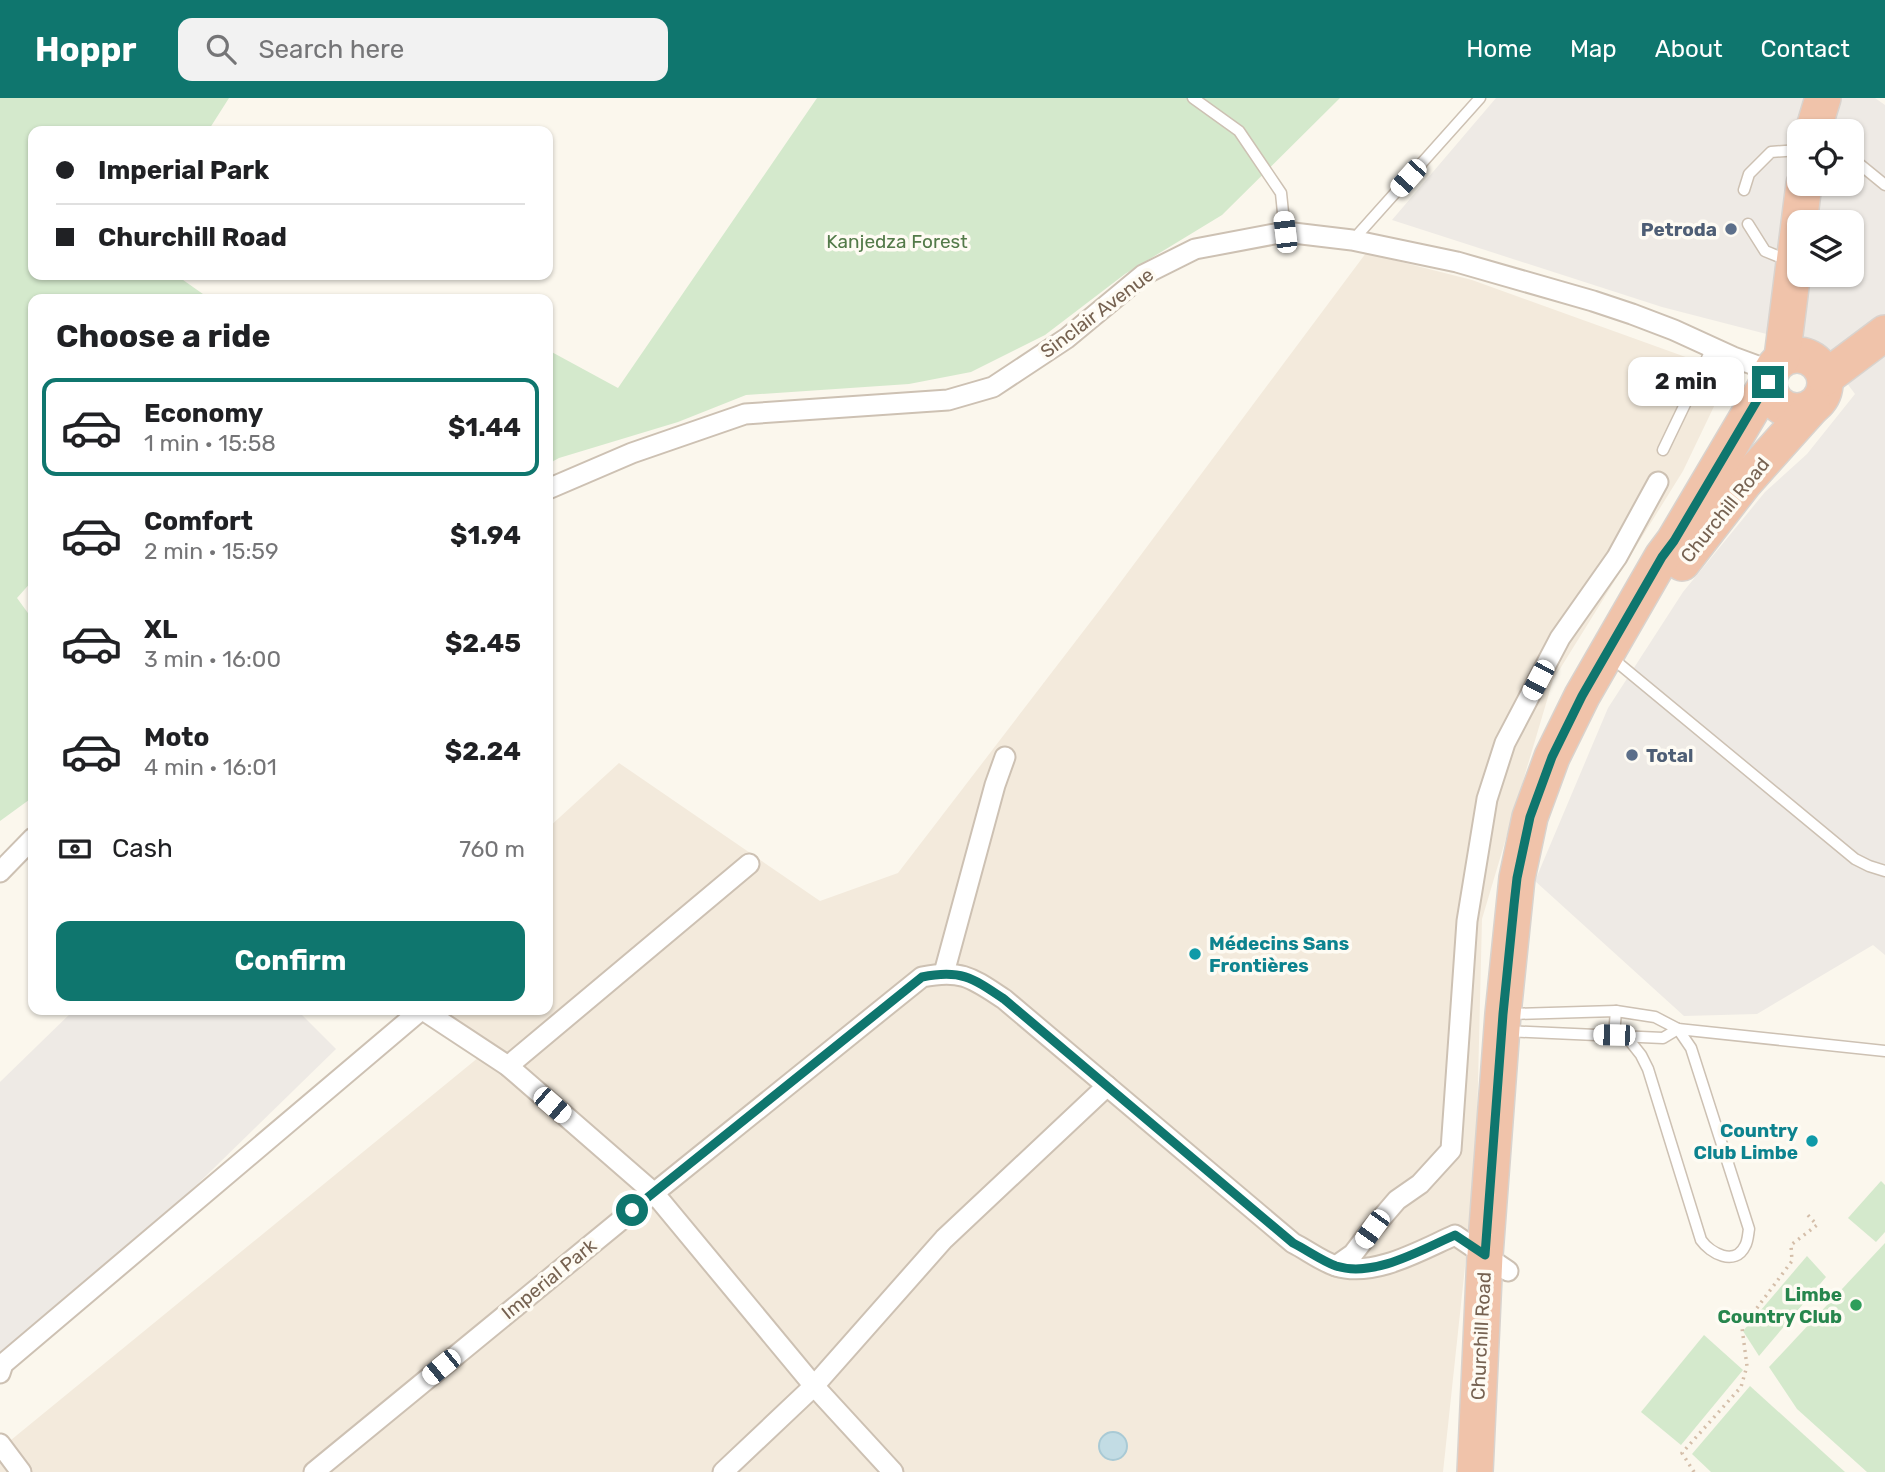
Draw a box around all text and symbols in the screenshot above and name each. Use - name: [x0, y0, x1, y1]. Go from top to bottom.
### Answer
- search box: [178, 18, 668, 81]
- text: Hoppr: [35, 30, 136, 69]
- icon: search: [202, 30, 240, 68]
- text: Search here: [258, 34, 404, 65]
- text: Home: [1466, 35, 1532, 63]
- text: Map: [1570, 35, 1617, 63]
- text: About: [1655, 35, 1723, 63]
- text: Contact: [1761, 35, 1850, 63]
- map controls: [1787, 119, 1864, 287]
- button: locate: [1787, 119, 1864, 196]
- text: Imperial Park: [98, 155, 269, 186]
- car: [1387, 155, 1430, 201]
- car: [1273, 210, 1298, 254]
- button: layers: [1787, 210, 1864, 287]
- place label: Petroda: [1641, 218, 1717, 241]
- marker: Petroda: [1723, 221, 1739, 237]
- text: Churchill Road: [98, 222, 287, 253]
- park label: Kanjedza Forest: [826, 230, 968, 253]
- street label: Sinclair Avenue: [1036, 263, 1158, 363]
- text: Choose a ride: [56, 317, 270, 355]
- callout: 2 min: [1628, 358, 1744, 406]
- route end: [1752, 366, 1784, 398]
- text: 2 min: [1655, 367, 1717, 395]
- icon: car: [60, 396, 123, 459]
- text: Economy: [144, 398, 263, 429]
- text: $1.44: [448, 412, 521, 443]
- text: 1 min · 15:58: [144, 429, 276, 457]
- street label: Churchill Road: [1676, 453, 1774, 567]
- icon: car: [60, 504, 123, 567]
- text: Comfort: [144, 506, 253, 537]
- text: $1.94: [450, 520, 521, 551]
- text: 2 min · 15:59: [144, 537, 279, 565]
- icon: car: [60, 612, 123, 675]
- text: XL: [144, 614, 177, 645]
- text: $2.45: [445, 628, 521, 659]
- text: 3 min · 16:00: [144, 645, 281, 673]
- car: [1519, 657, 1558, 703]
- icon: car: [60, 720, 123, 783]
- text: Moto: [144, 722, 209, 753]
- text: $2.24: [445, 736, 521, 767]
- place label: Total: [1646, 744, 1693, 767]
- marker: Total: [1624, 747, 1640, 763]
- text: 4 min · 16:01: [144, 753, 277, 781]
- icon: cash: [56, 830, 94, 868]
- text: Cash: [112, 833, 173, 864]
- text: 760 m: [459, 835, 525, 863]
- button: Confirm: [56, 921, 525, 1001]
- place label: Médecins Sans Frontières: [1209, 932, 1349, 977]
- marker: Médecins Sans Frontières: [1187, 946, 1203, 962]
- car: [1593, 1024, 1636, 1046]
- car: [530, 1083, 575, 1127]
- place label: Country Club Limbe: [1694, 1119, 1799, 1164]
- marker: Country Club Limbe: [1804, 1133, 1820, 1149]
- route start: [616, 1194, 648, 1226]
- car: [1352, 1206, 1393, 1252]
- street label: Imperial Park: [497, 1234, 601, 1324]
- street label: Churchill Road: [1466, 1271, 1496, 1401]
- place label: Limbe Country Club: [1717, 1283, 1842, 1328]
- marker: Limbe Country Club: [1848, 1297, 1864, 1313]
- car: [419, 1346, 464, 1388]

